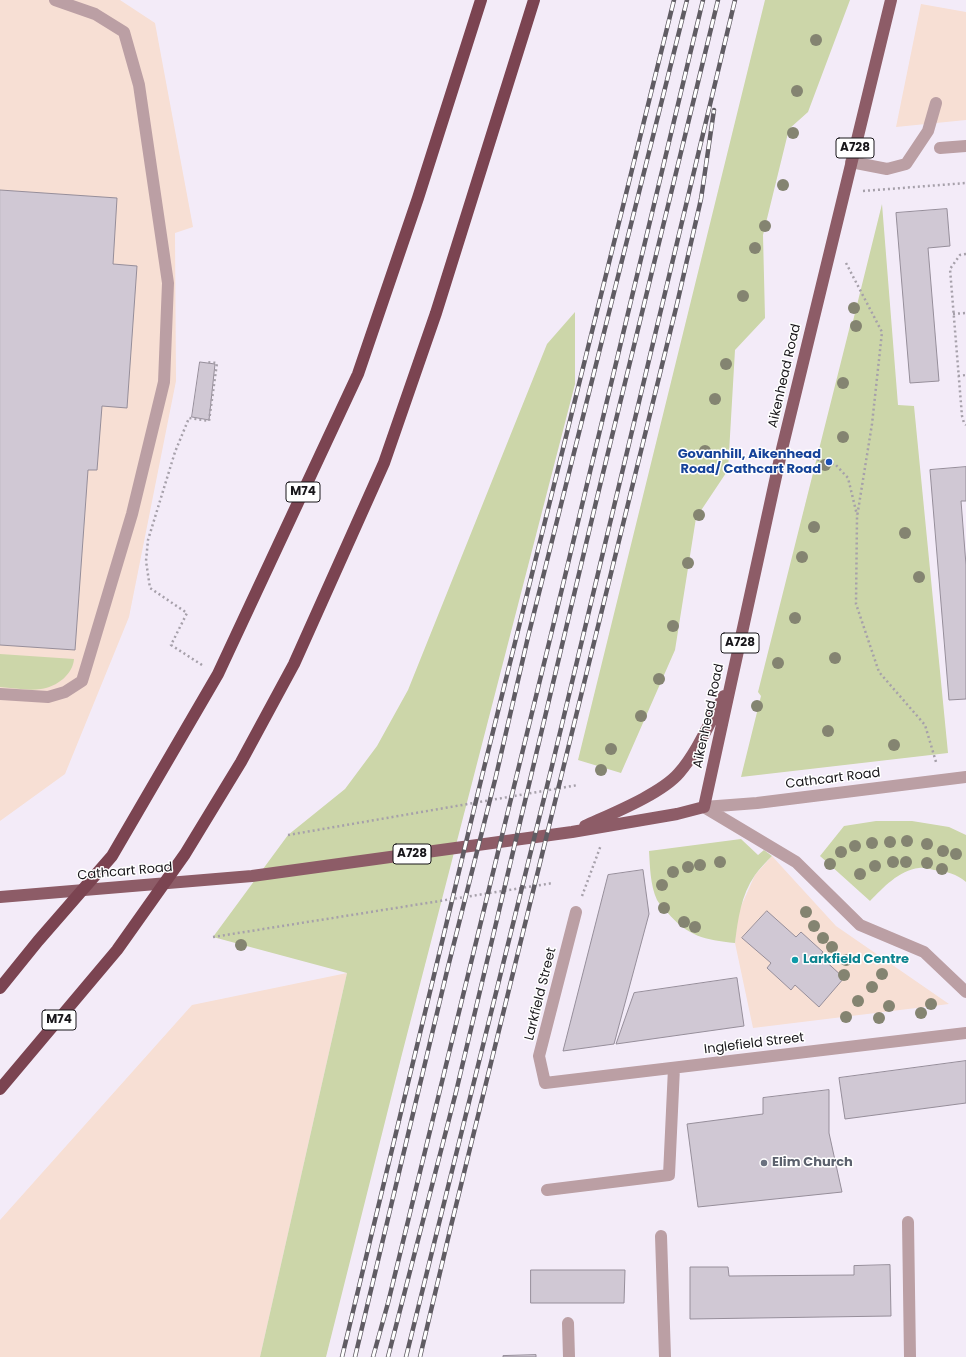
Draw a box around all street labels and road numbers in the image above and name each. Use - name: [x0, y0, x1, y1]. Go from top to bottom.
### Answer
- road number: A728: [836, 138, 874, 158]
- street label: Aikenhead Road: [765, 322, 805, 430]
- road number: M74: [286, 482, 320, 502]
- road number: A728: [721, 633, 759, 653]
- street label: Aikenhead Road: [690, 662, 728, 770]
- street label: Cathcart Road: [785, 765, 881, 793]
- road number: A728: [393, 844, 431, 864]
- street label: Cathcart Road: [77, 860, 173, 884]
- street label: Larkfield Street: [522, 946, 560, 1042]
- road number: M74: [42, 1010, 76, 1030]
- street label: Inglefield Street: [703, 1030, 805, 1058]

